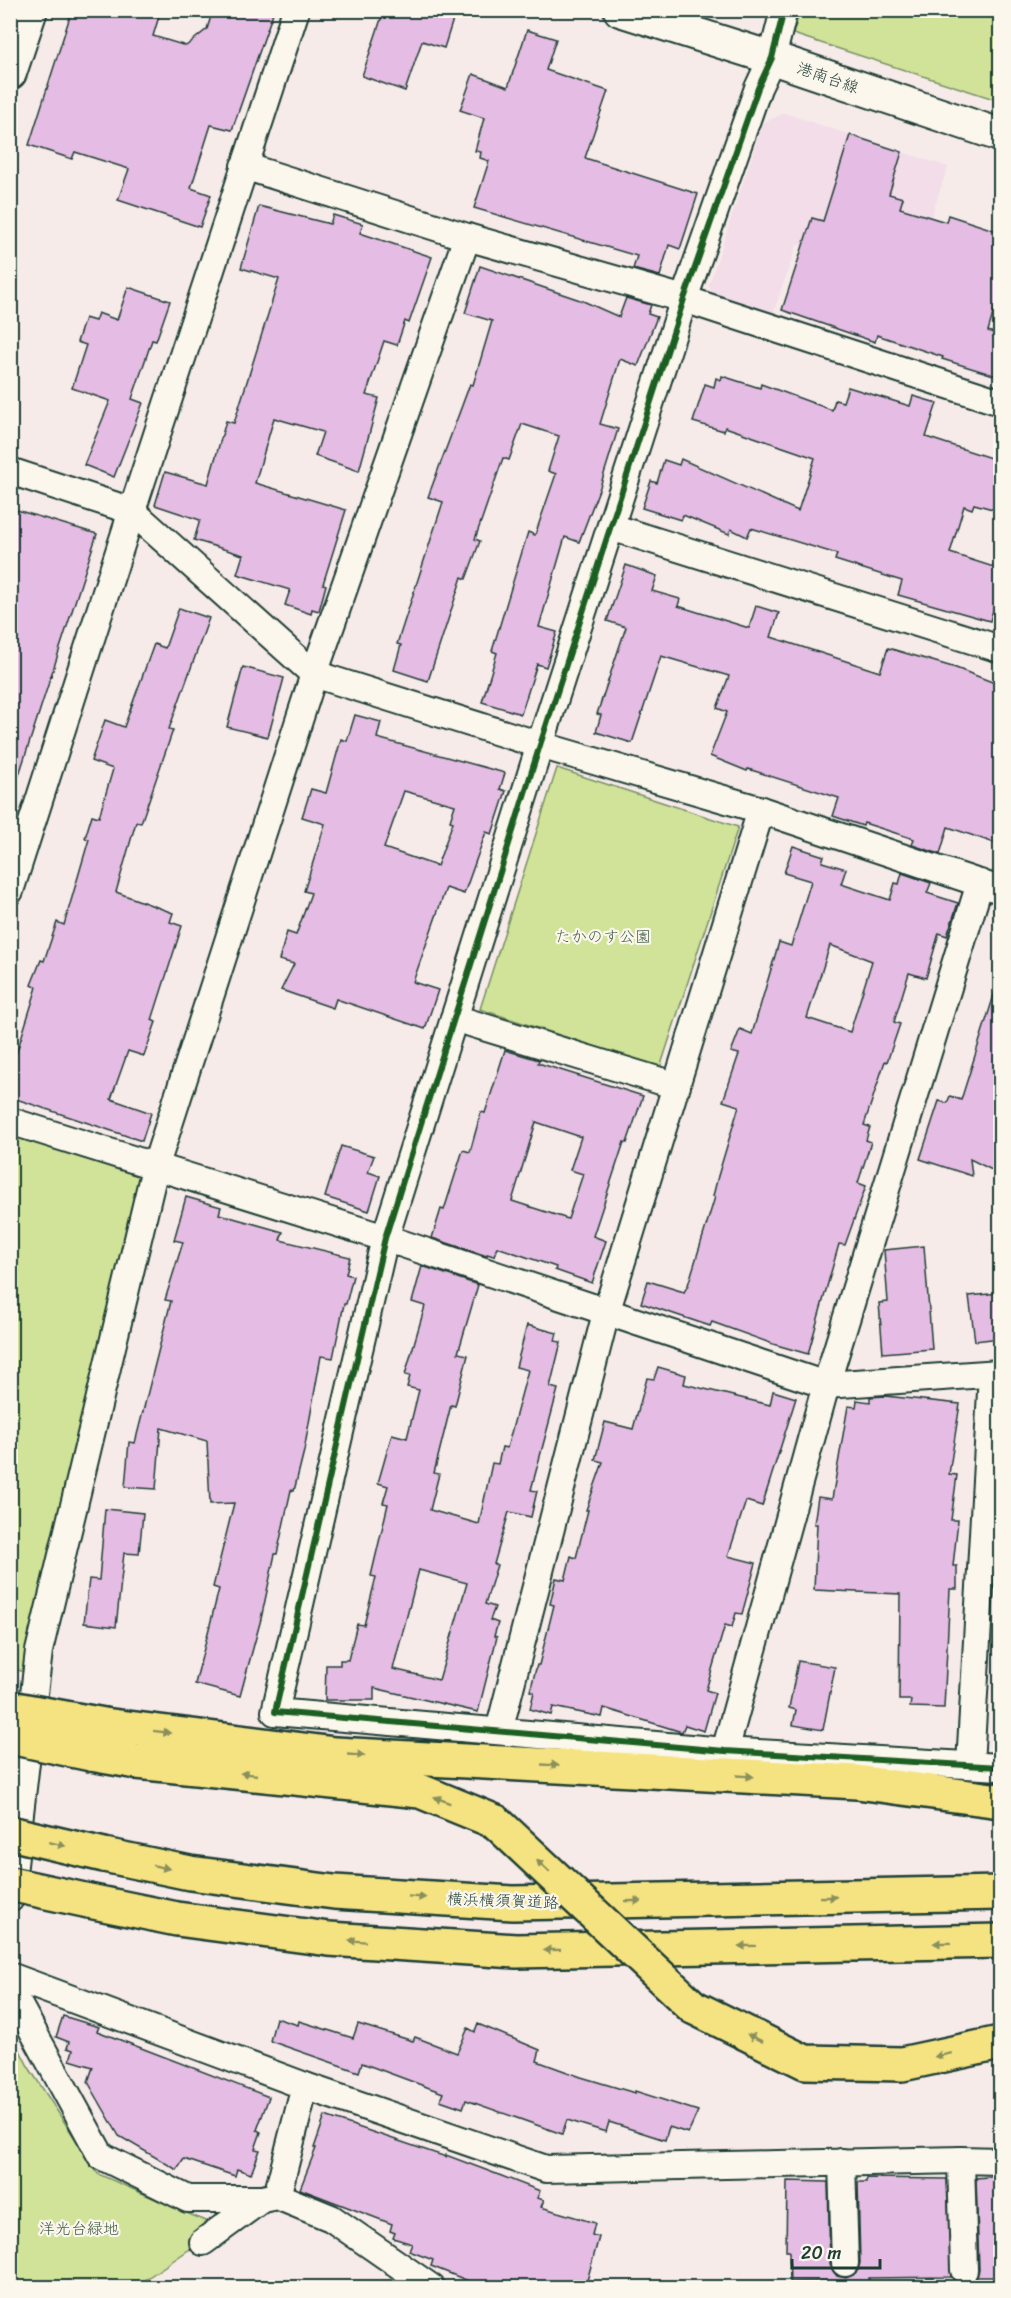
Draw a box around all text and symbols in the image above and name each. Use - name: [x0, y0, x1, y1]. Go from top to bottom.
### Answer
- street label: 港南台線: [793, 53, 863, 102]
- park label: たかのす公園: [555, 922, 651, 951]
- one-way arrow: [152, 1728, 171, 1737]
- one-way arrow: [346, 1750, 365, 1759]
- one-way arrow: [541, 1761, 560, 1770]
- one-way arrow: [240, 1769, 259, 1779]
- one-way arrow: [735, 1771, 754, 1780]
- one-way arrow: [432, 1795, 450, 1805]
- one-way arrow: [48, 1840, 67, 1849]
- one-way arrow: [536, 1860, 550, 1874]
- one-way arrow: [152, 1863, 171, 1872]
- street label: 横浜横須賀道路: [447, 1884, 559, 1917]
- one-way arrow: [408, 1892, 427, 1902]
- one-way arrow: [819, 1892, 838, 1902]
- one-way arrow: [624, 1896, 643, 1906]
- one-way arrow: [348, 1936, 367, 1945]
- one-way arrow: [933, 1938, 952, 1947]
- one-way arrow: [738, 1942, 757, 1951]
- one-way arrow: [543, 1945, 562, 1955]
- one-way arrow: [746, 2033, 764, 2043]
- one-way arrow: [934, 2051, 953, 2060]
- park label: 洋光台緑地: [39, 2214, 119, 2243]
- scale bar: [792, 2232, 880, 2270]
- text: 20 m: [801, 2237, 841, 2269]

